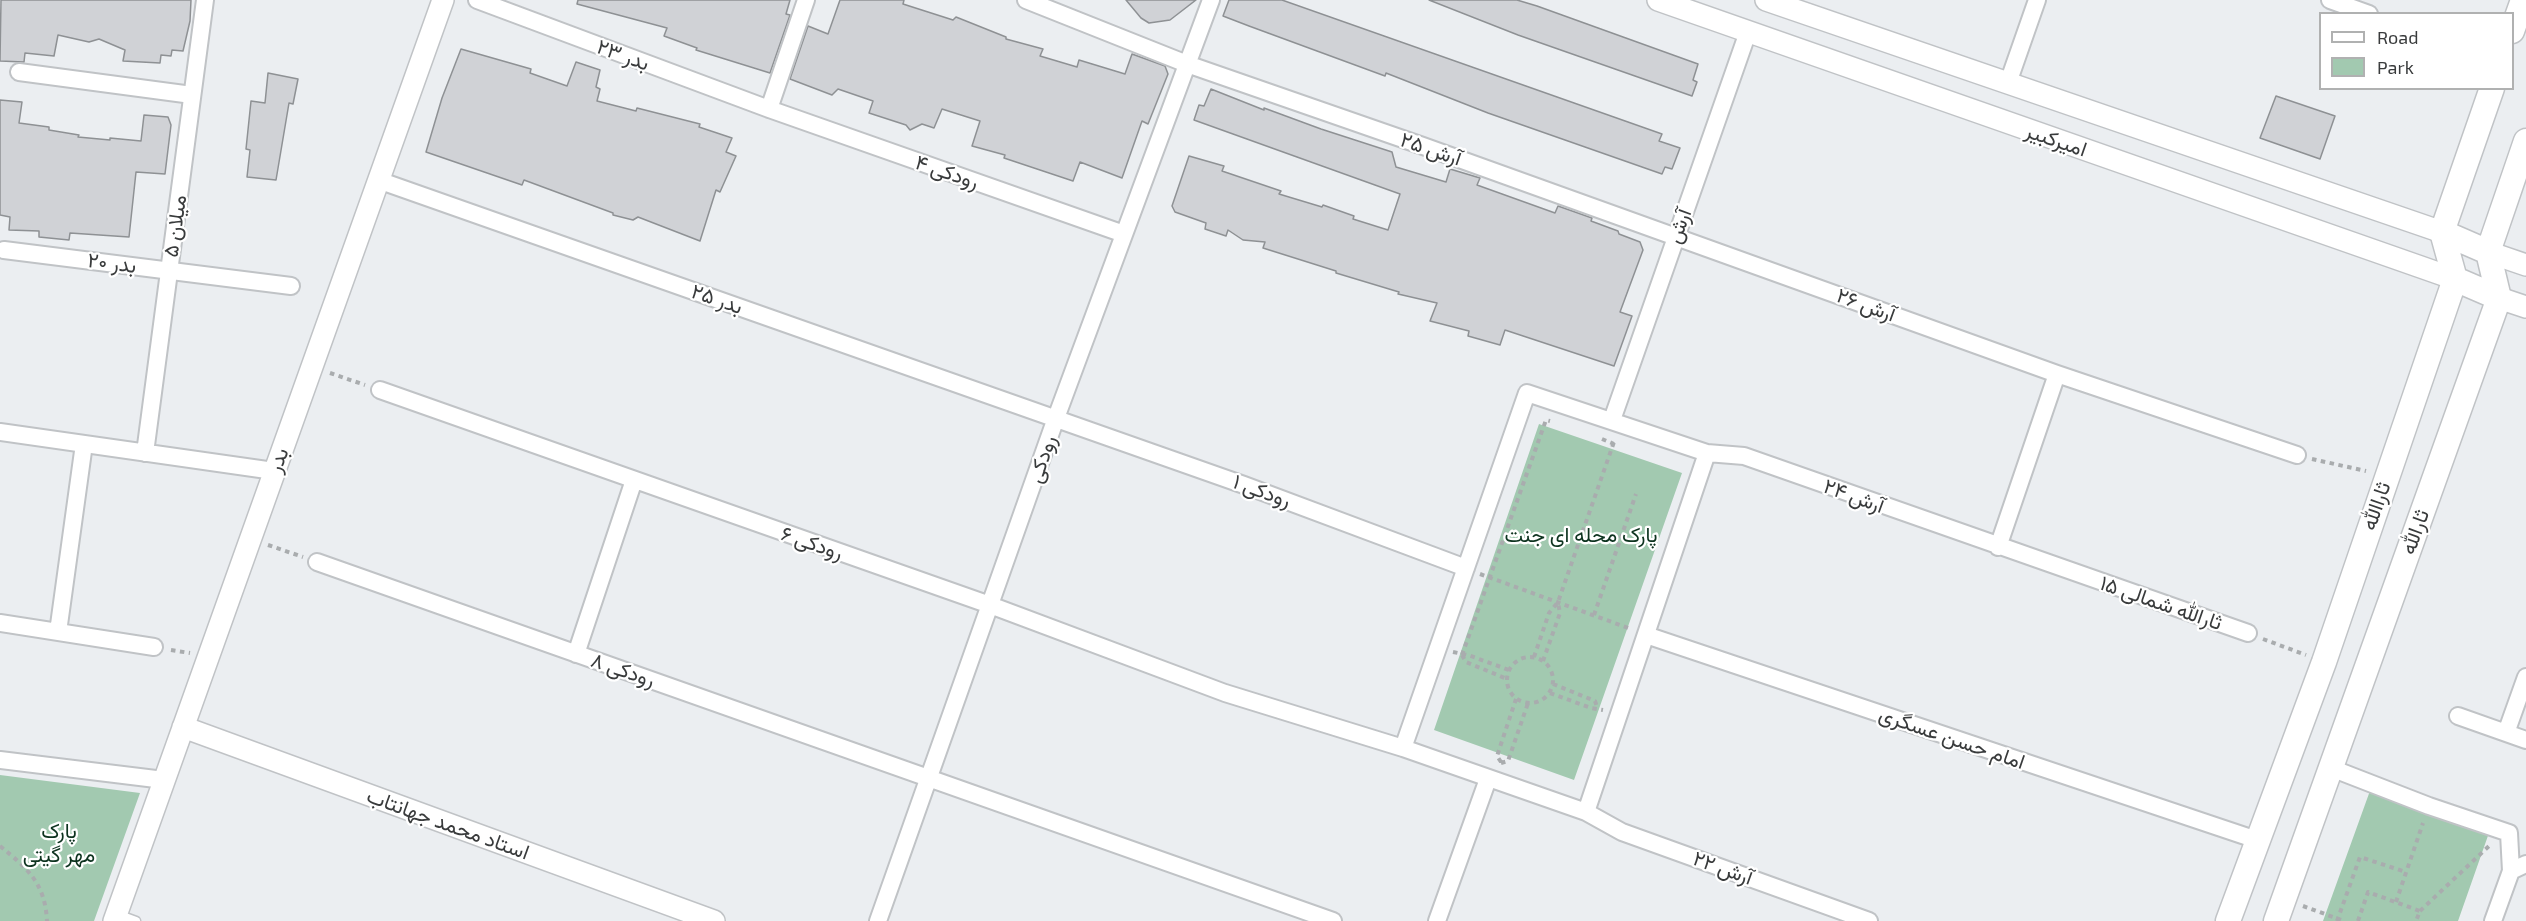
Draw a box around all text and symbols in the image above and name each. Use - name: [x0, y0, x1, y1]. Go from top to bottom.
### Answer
- legend: [2319, 12, 2514, 90]
- text: Road: [2377, 26, 2418, 48]
- street label: بدر ۲۳: [593, 34, 653, 76]
- text: Park: [2377, 56, 2414, 78]
- street label: امیرکبیر: [2022, 118, 2090, 162]
- street label: آرش ۲۵: [1397, 127, 1465, 171]
- street label: رودکی ۴: [912, 149, 982, 195]
- street label: میلان ۵: [158, 193, 192, 259]
- street label: آرش: [1661, 205, 1697, 247]
- street label: بدر ۲۰: [86, 248, 138, 278]
- street label: بدر ۲۵: [688, 279, 746, 319]
- street label: آرش ۲۶: [1833, 283, 1899, 327]
- street label: رودکی: [1022, 432, 1062, 486]
- street label: بدر: [262, 444, 294, 476]
- street label: رودکی ۱: [1230, 469, 1294, 513]
- street label: آرش ۲۴: [1820, 473, 1888, 519]
- street label: ثاراالله: [2356, 478, 2396, 534]
- street label: ثارالله: [2395, 506, 2435, 558]
- street label: رودکی ۶: [778, 521, 846, 565]
- park label: پارک محله ای جنت: [1504, 522, 1658, 548]
- street label: ثارالله شمالی ۱۵: [2097, 570, 2225, 636]
- street label: رودکی ۸: [588, 647, 658, 693]
- street label: امام حسن عسگری: [1876, 701, 2028, 775]
- street label: استاد محمد جهانتاب: [363, 783, 533, 865]
- park label: پارک مهر گیتی: [23, 818, 95, 868]
- street label: آرش ۲۲: [1690, 846, 1756, 890]

